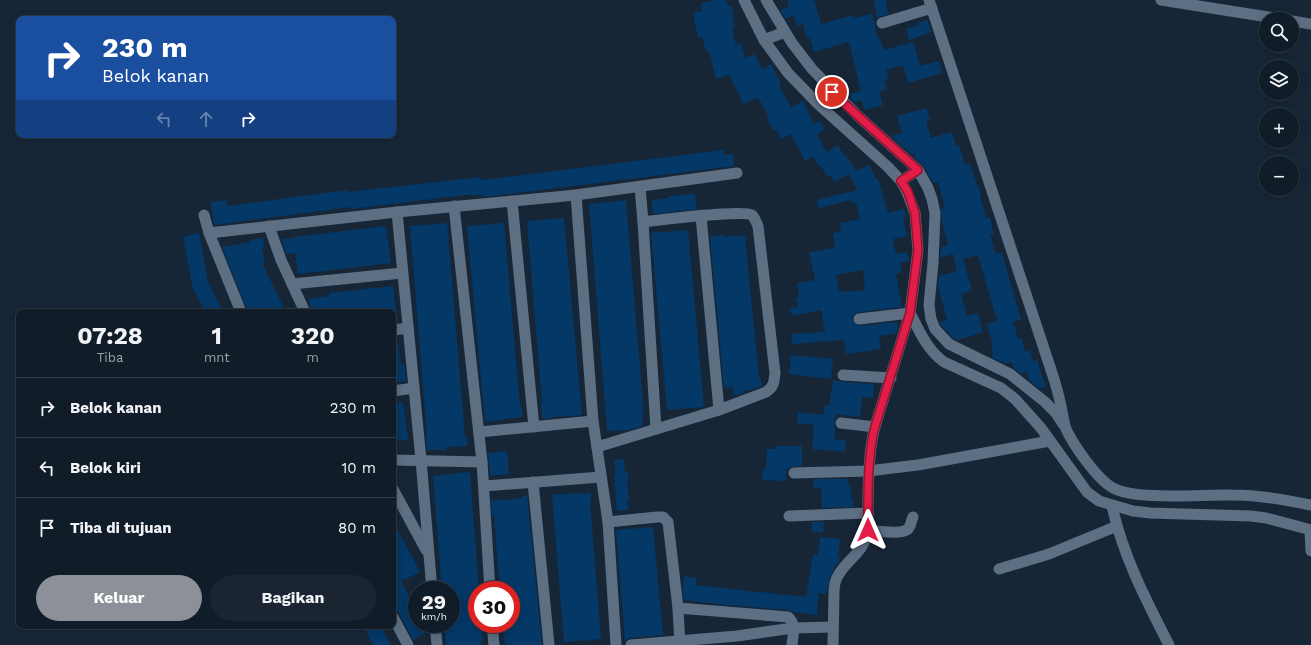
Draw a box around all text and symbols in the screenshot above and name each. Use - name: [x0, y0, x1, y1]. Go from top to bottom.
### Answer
- map controls: [1259, 12, 1299, 196]
- button: search: [1259, 12, 1299, 52]
- text: 230 m: [102, 31, 188, 64]
- icon: right: [36, 32, 88, 84]
- button: layers: [1259, 60, 1299, 100]
- text: Belok kanan: [102, 65, 209, 86]
- pin: [815, 75, 849, 109]
- icon: arrive: [821, 81, 843, 103]
- icon: left: [153, 108, 175, 130]
- icon: ahead: [195, 108, 217, 130]
- icon: right: [237, 108, 259, 130]
- button: +: [1259, 108, 1299, 148]
- button: −: [1259, 156, 1299, 196]
- text: 07:28: [77, 322, 143, 350]
- text: 1: [212, 322, 222, 350]
- text: 320: [291, 322, 335, 350]
- text: Tiba: [97, 350, 123, 365]
- text: mnt: [204, 350, 230, 365]
- text: m: [307, 350, 319, 365]
- icon: right: [36, 397, 58, 419]
- text: Belok kanan: [70, 399, 161, 417]
- text: 230 m: [330, 399, 376, 417]
- icon: left: [36, 457, 58, 479]
- text: Belok kiri: [70, 459, 141, 477]
- text: 10 m: [341, 459, 376, 477]
- position arrow: [847, 509, 889, 551]
- icon: arrive: [36, 517, 58, 539]
- text: Tiba di tujuan: [70, 519, 172, 537]
- text: 80 m: [338, 519, 376, 537]
- button: Keluar: [36, 575, 202, 621]
- button: Bagikan: [210, 575, 376, 621]
- speed limit sign: 30: [468, 581, 520, 633]
- text: 29: [422, 590, 446, 614]
- text: km/h: [421, 611, 447, 622]

